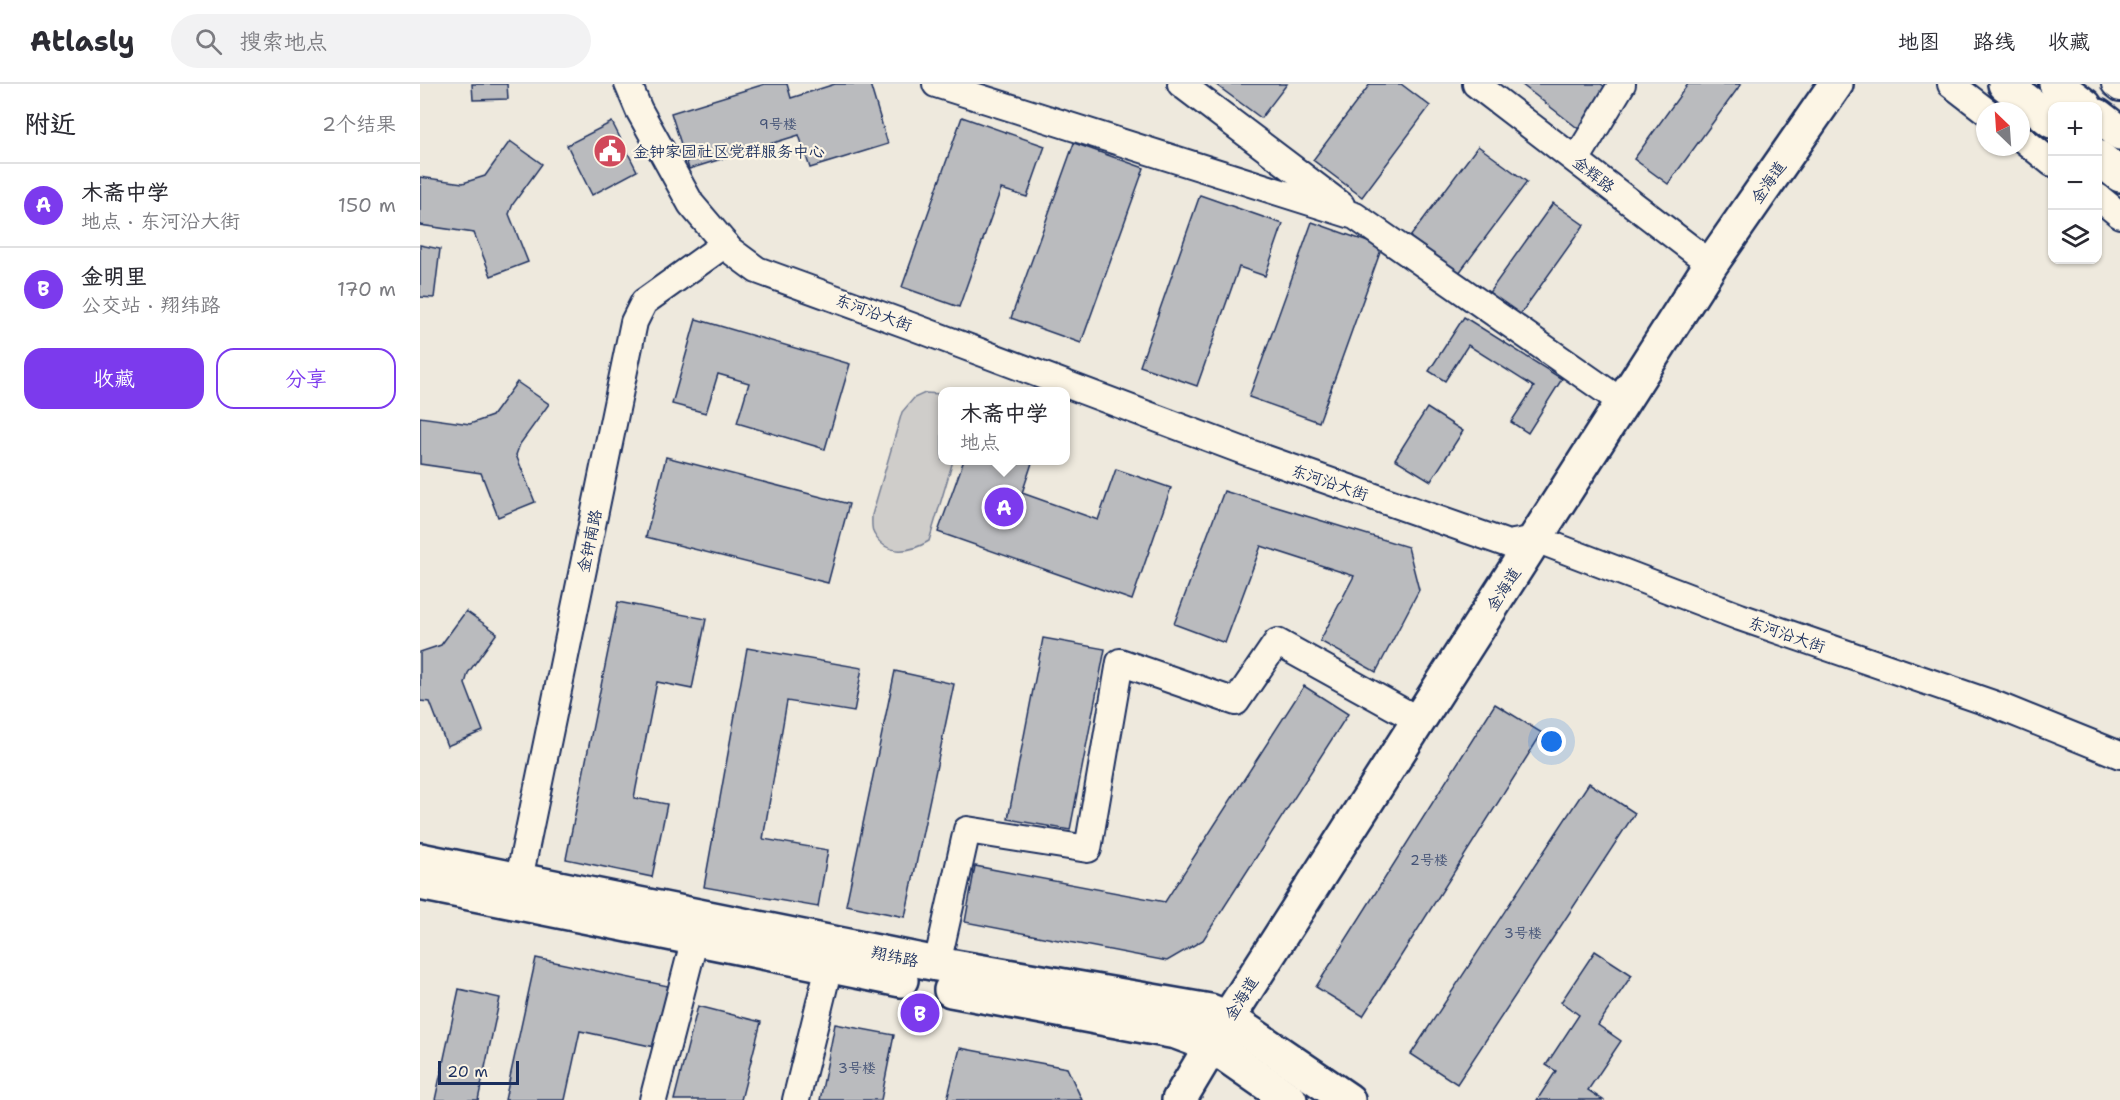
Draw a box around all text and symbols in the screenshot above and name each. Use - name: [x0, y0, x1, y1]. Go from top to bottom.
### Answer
- search box: [171, 14, 591, 68]
- text: Atlasly: [30, 22, 135, 60]
- icon: search: [192, 25, 225, 58]
- text: 搜索地点: [240, 27, 328, 56]
- text: 地图: [1898, 28, 1940, 56]
- text: 路线: [1973, 28, 2015, 56]
- text: 收藏: [2048, 28, 2090, 56]
- north arrow: [1976, 102, 2030, 156]
- map controls: [2048, 102, 2102, 264]
- button: +: [2048, 102, 2102, 156]
- text: 附近: [24, 106, 76, 141]
- text: 2个结果: [322, 111, 396, 137]
- house number: 9号楼: [759, 115, 797, 133]
- public building icon: 金钟家园社区党群服务中心: [592, 133, 628, 169]
- place label: 金钟家园社区党群服务中心: [633, 141, 825, 162]
- street label: 金辉路: [1568, 151, 1619, 197]
- button: −: [2048, 156, 2102, 210]
- street label: 金海道: [1746, 157, 1791, 208]
- text: 木斋中学: [81, 178, 169, 207]
- text: A: [36, 192, 51, 218]
- text: 150 m: [338, 192, 396, 218]
- text: 地点 · 东河沿大街: [81, 208, 240, 234]
- button: layers: [2048, 210, 2102, 264]
- text: 金明里: [81, 262, 147, 291]
- text: B: [37, 276, 50, 302]
- text: 170 m: [337, 276, 396, 302]
- street label: 东河沿大街: [833, 289, 915, 336]
- text: 公交站 · 翔纬路: [81, 292, 220, 318]
- button: 收藏: [24, 348, 204, 409]
- button: 分享: [216, 348, 396, 409]
- popup: [938, 387, 1070, 465]
- text: 木斋中学: [960, 399, 1048, 428]
- text: 地点: [960, 429, 1000, 455]
- street label: 东河沿大街: [1289, 460, 1371, 505]
- pin: A: [984, 484, 1024, 530]
- street label: 金钟南路: [573, 508, 606, 575]
- street label: 金海道: [1482, 563, 1525, 615]
- street label: 东河沿大街: [1746, 612, 1828, 657]
- your location: [1537, 727, 1566, 756]
- house number: 2号楼: [1410, 851, 1448, 869]
- house number: 3号楼: [1504, 924, 1542, 942]
- street label: 翔纬路: [869, 941, 921, 972]
- street label: 金海道: [1220, 972, 1263, 1024]
- pin: B: [900, 990, 940, 1036]
- scale bar: [438, 1058, 519, 1086]
- house number: 3号楼: [838, 1059, 876, 1077]
- text: 20 m: [447, 1061, 488, 1082]

